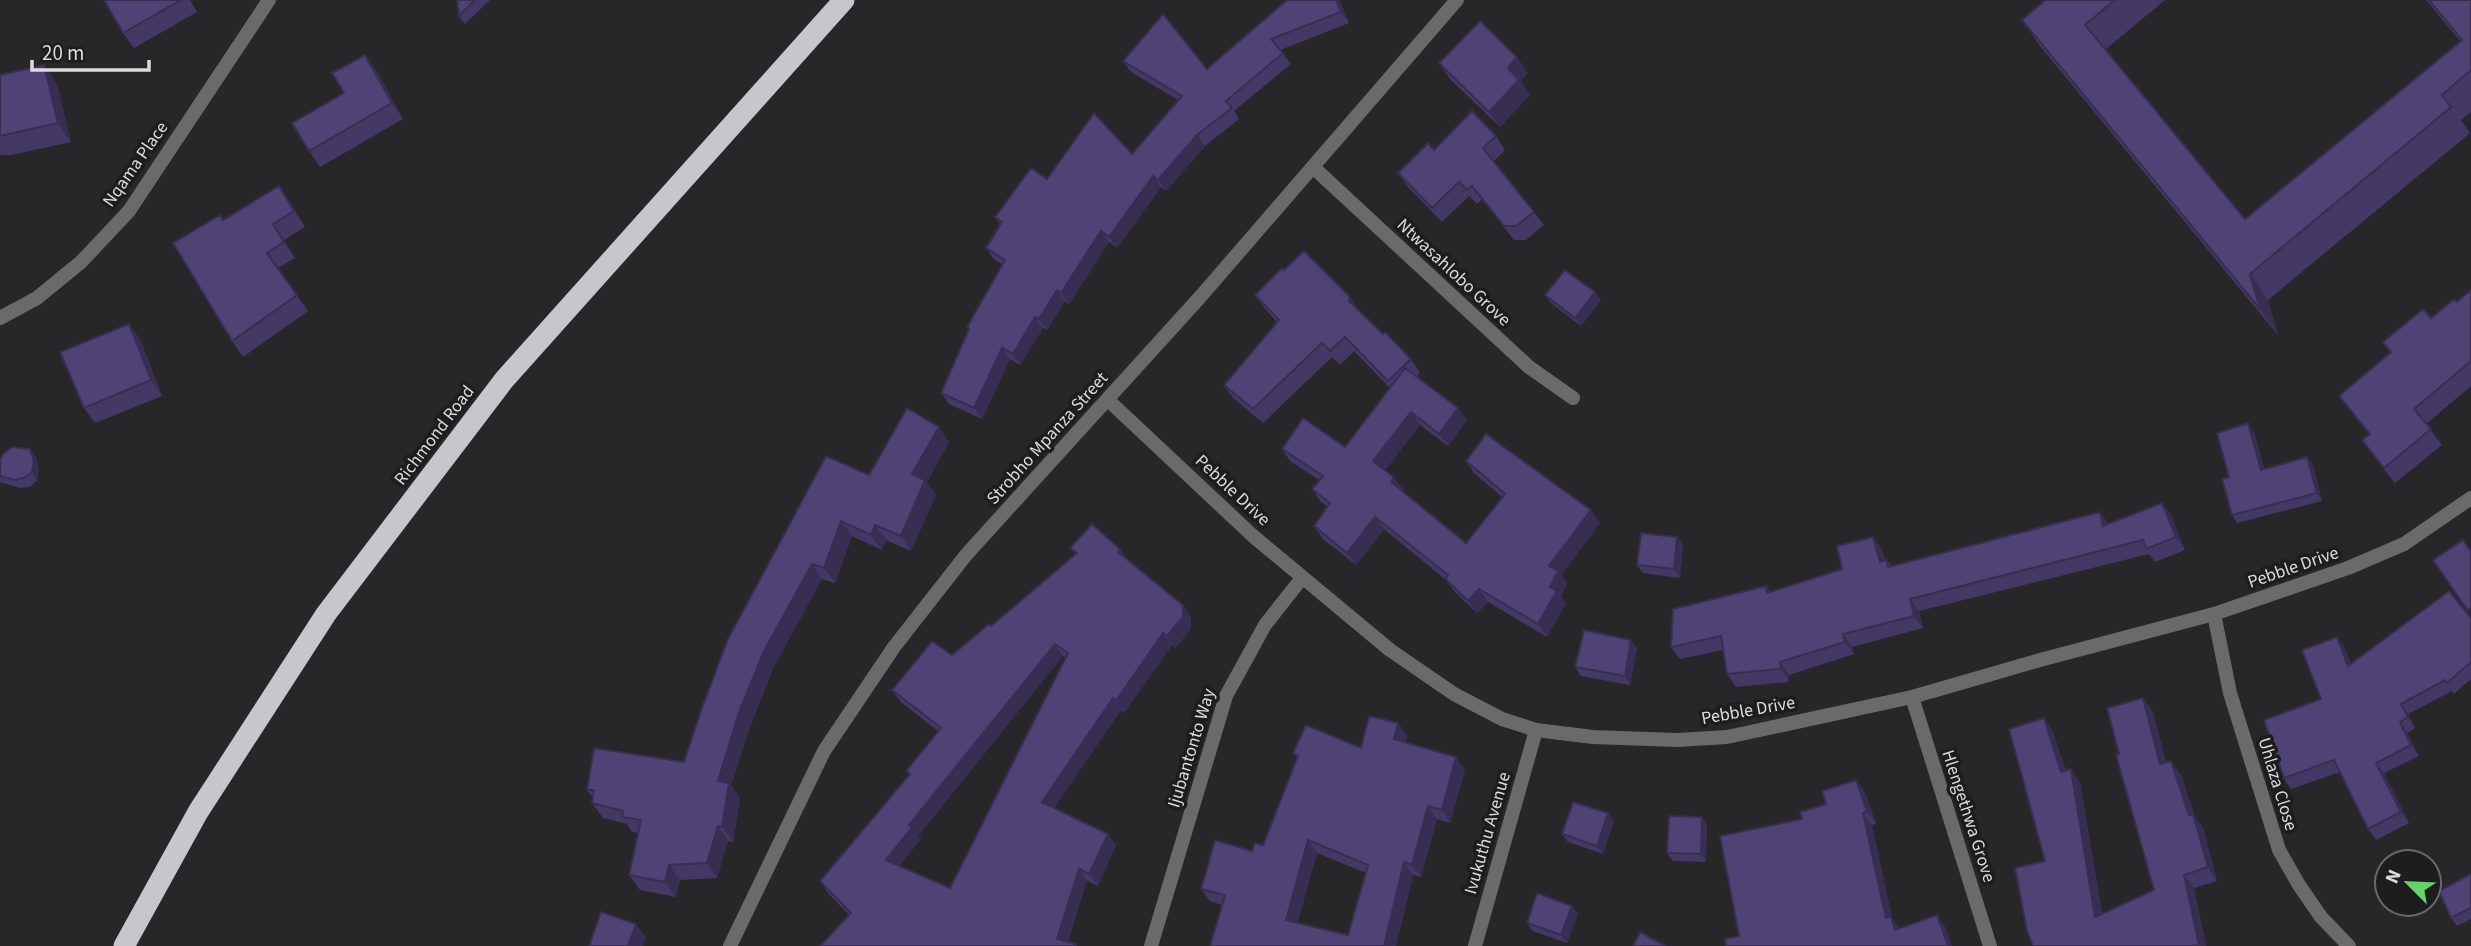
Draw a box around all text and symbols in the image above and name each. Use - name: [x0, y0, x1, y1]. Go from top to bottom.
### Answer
- scale bar: [32, 28, 149, 72]
- text: 20 m: [42, 38, 84, 68]
- street label: Nqama Place: [97, 117, 174, 212]
- street label: Ntwasahlobo Grove: [1391, 213, 1516, 332]
- street label: Strobho Mpanza Street: [981, 366, 1114, 510]
- street label: Richmond Road: [388, 380, 480, 491]
- street label: Pebble Drive: [1189, 449, 1276, 532]
- street label: Pebble Drive: [2244, 540, 2342, 595]
- street label: Ijubantonto Way: [1161, 685, 1222, 811]
- street label: Pebble Drive: [1699, 690, 1797, 731]
- street label: Uhlaza Close: [2252, 735, 2304, 834]
- street label: Hlengethwa Grove: [1935, 747, 2002, 886]
- street label: Ivukuthu Avenue: [1458, 769, 1517, 897]
- north arrow: [2373, 848, 2443, 918]
- text: N: [2379, 865, 2409, 888]

